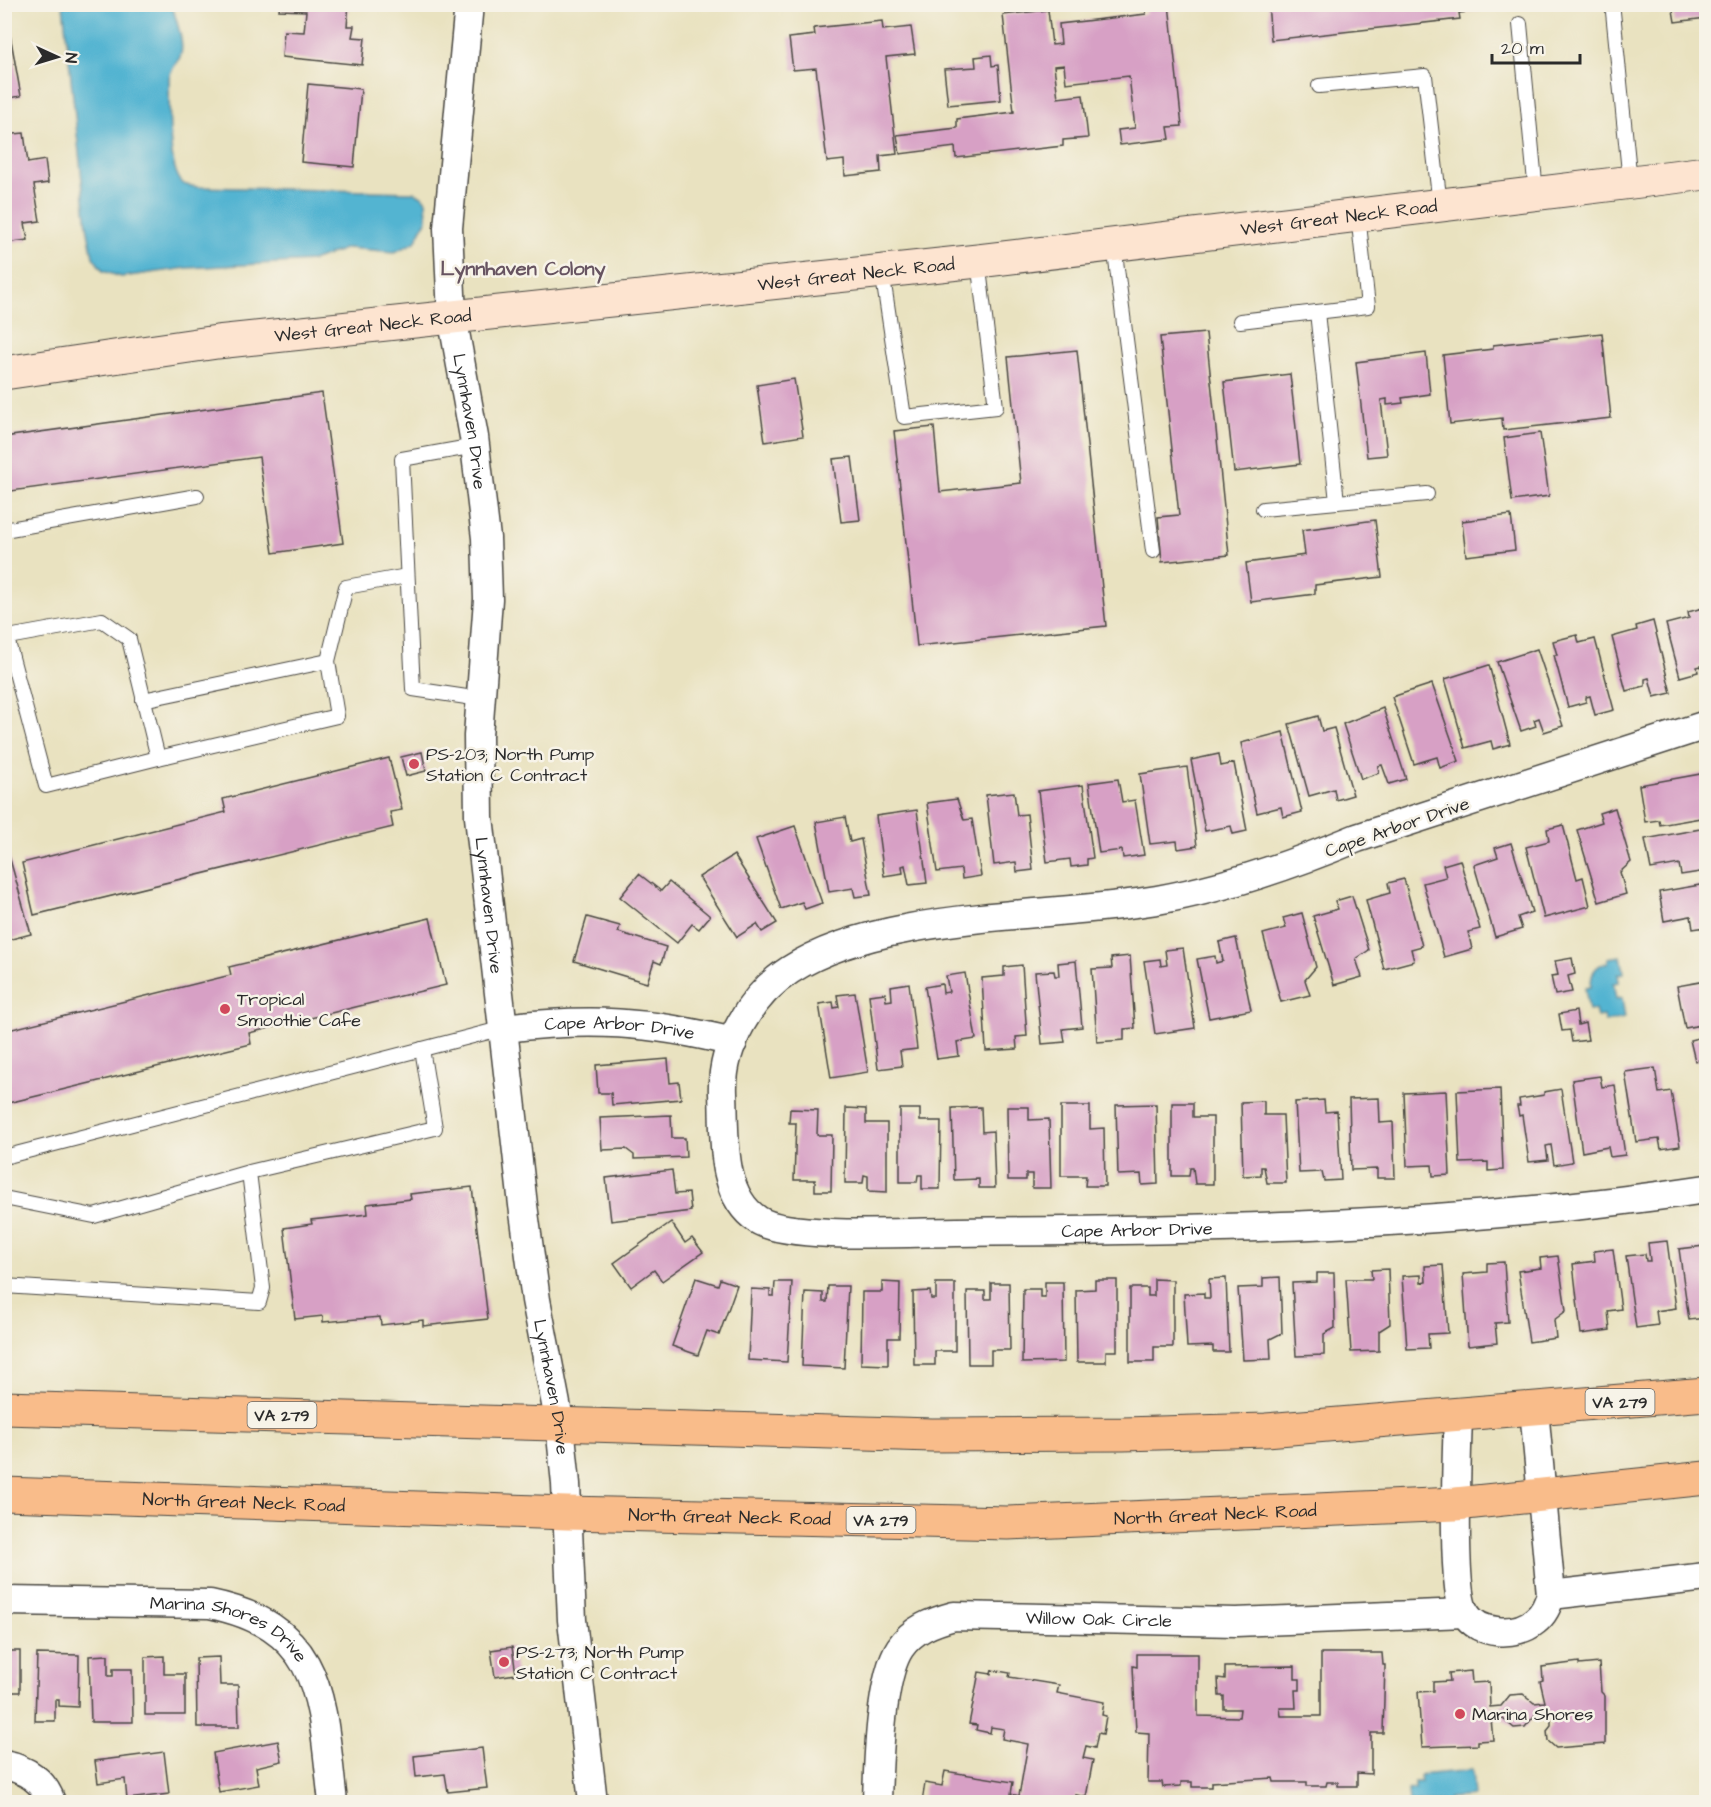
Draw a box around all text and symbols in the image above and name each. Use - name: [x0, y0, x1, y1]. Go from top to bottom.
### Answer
- north arrow: [27, 27, 87, 87]
- scale bar: [1492, 27, 1580, 65]
- text: 20 m: [1501, 36, 1544, 61]
- text: N: [60, 52, 82, 64]
- street label: West Great Neck Road: [1239, 194, 1439, 242]
- street label: West Great Neck Road: [756, 252, 956, 297]
- district label: Lynnhaven Colony: [441, 255, 605, 284]
- street label: West Great Neck Road: [273, 303, 473, 349]
- street label: Lynnhaven Drive: [446, 352, 492, 491]
- place label: PS-203; North Pump Station C Contract: [426, 742, 594, 788]
- marker: PS-203; North Pump Station C Contract: [407, 757, 421, 771]
- street label: Cape Arbor Drive: [1322, 791, 1473, 864]
- street label: Lynnhaven Drive: [468, 836, 509, 975]
- place label: Tropical Smoothie Cafe: [237, 987, 361, 1033]
- marker: Tropical Smoothie Cafe: [218, 1002, 232, 1016]
- street label: Cape Arbor Drive: [544, 1010, 697, 1046]
- street label: Cape Arbor Drive: [1061, 1216, 1213, 1244]
- street label: Lynnhaven Drive: [527, 1317, 575, 1456]
- road number: VA 279: [1586, 1389, 1654, 1415]
- road number: VA 279: [248, 1402, 316, 1428]
- street label: North Great Neck Road: [142, 1487, 346, 1519]
- street label: North Great Neck Road: [1114, 1498, 1317, 1531]
- street label: North Great Neck Road: [628, 1502, 831, 1532]
- road number: VA 279: [846, 1507, 916, 1533]
- street label: Marina Shores Drive: [150, 1591, 313, 1668]
- street label: Willow Oak Circle: [1025, 1606, 1172, 1634]
- place label: PS-273; North Pump Station C Contract: [516, 1640, 684, 1686]
- marker: PS-273; North Pump Station C Contract: [497, 1655, 511, 1669]
- place label: Marina Shores: [1472, 1702, 1593, 1727]
- marker: Marina Shores: [1453, 1707, 1467, 1721]

